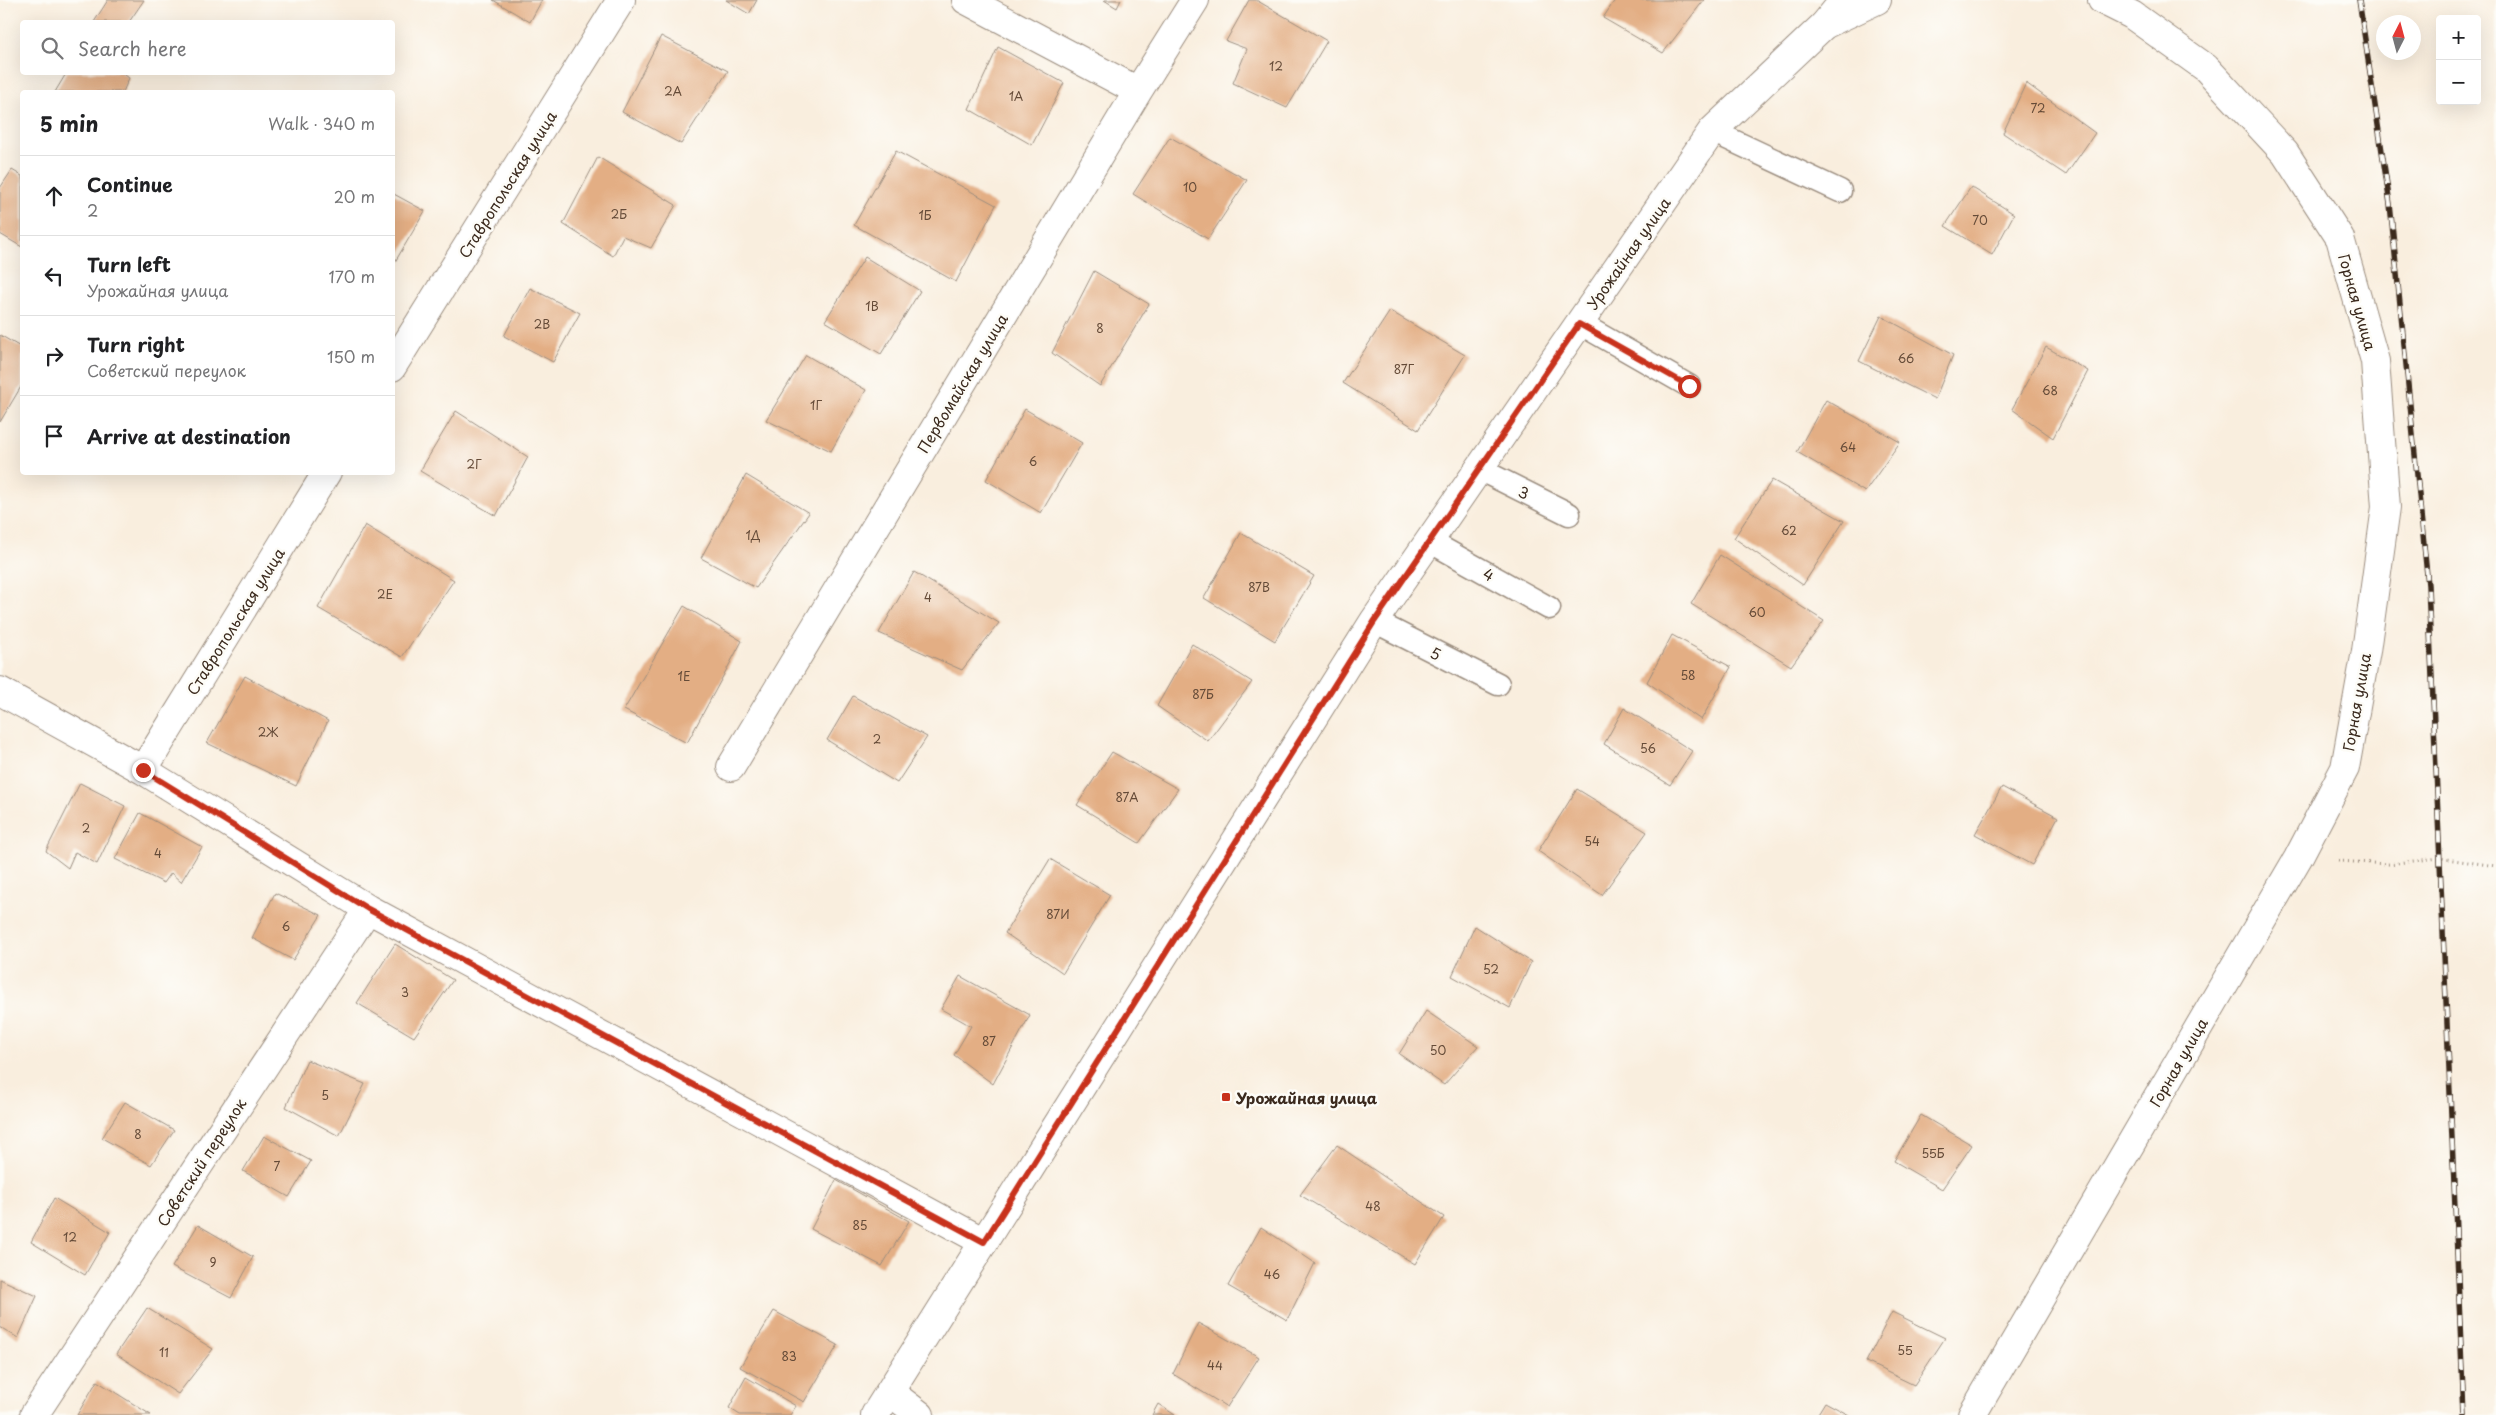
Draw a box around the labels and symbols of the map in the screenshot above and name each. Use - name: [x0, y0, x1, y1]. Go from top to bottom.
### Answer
- north arrow: [2376, 15, 2421, 60]
- house number: 12: [1269, 57, 1283, 75]
- house number: 2А: [664, 82, 682, 100]
- house number: 1А: [1009, 87, 1023, 105]
- house number: 72: [2030, 99, 2046, 117]
- street label: Ставропольская улица: [452, 105, 562, 262]
- house number: 10: [1183, 178, 1197, 196]
- street label: Урожайная улица: [1581, 192, 1676, 314]
- house number: 2Б: [611, 205, 627, 223]
- house number: 1Б: [918, 206, 932, 224]
- house number: 70: [1972, 211, 1988, 229]
- street label: Горная улица: [2333, 251, 2383, 353]
- house number: 1В: [865, 297, 879, 315]
- street label: Первомайская улица: [911, 308, 1013, 457]
- house number: 2В: [534, 315, 550, 333]
- house number: 8: [1096, 319, 1104, 337]
- house number: 66: [1898, 349, 1914, 367]
- house number: 87Г: [1394, 360, 1415, 378]
- route start: [1678, 375, 1701, 398]
- house number: 68: [2042, 381, 2058, 399]
- house number: 1Г: [810, 396, 822, 414]
- house number: 64: [1840, 438, 1856, 456]
- house number: 6: [1029, 452, 1037, 470]
- house number: 2Г: [466, 455, 482, 473]
- street label: 3: [1514, 480, 1534, 504]
- house number: 62: [1781, 521, 1797, 539]
- house number: 1Д: [746, 526, 761, 544]
- street label: Ставропольская улица: [180, 542, 290, 699]
- street label: 4: [1479, 562, 1499, 587]
- house number: 87В: [1248, 578, 1270, 596]
- house number: 2Е: [377, 585, 393, 603]
- house number: 4: [924, 588, 932, 606]
- house number: 60: [1748, 603, 1766, 621]
- street label: 5: [1426, 641, 1446, 665]
- street label: Горная улица: [2336, 651, 2376, 753]
- house number: 58: [1680, 666, 1696, 684]
- house number: 1Е: [678, 667, 690, 685]
- house number: 87Б: [1192, 685, 1214, 703]
- house number: 2Ж: [258, 723, 278, 741]
- house number: 2: [873, 730, 881, 748]
- house number: 56: [1640, 739, 1656, 757]
- route end: [132, 759, 155, 782]
- house number: 87А: [1116, 788, 1138, 806]
- house number: 2: [82, 819, 90, 837]
- house number: 54: [1584, 832, 1600, 850]
- house number: 4: [154, 844, 162, 862]
- house number: 87И: [1046, 905, 1070, 923]
- house number: 6: [282, 917, 290, 935]
- house number: 52: [1483, 960, 1499, 978]
- house number: 3: [401, 983, 409, 1001]
- street label: Горная улица: [2143, 1013, 2213, 1111]
- house number: 87: [982, 1032, 996, 1050]
- house number: 50: [1430, 1041, 1446, 1059]
- house number: 5: [321, 1086, 329, 1104]
- place label: Урожайная улица: [1235, 1086, 1378, 1109]
- marker: Урожайная улица: [1220, 1091, 1232, 1103]
- street label: Советский переулок: [151, 1093, 251, 1231]
- house number: 8: [134, 1125, 142, 1143]
- house number: 55Б: [1921, 1144, 1945, 1162]
- house number: 7: [274, 1157, 281, 1175]
- house number: 48: [1365, 1197, 1381, 1215]
- house number: 85: [853, 1216, 867, 1234]
- house number: 12: [63, 1228, 77, 1246]
- house number: 9: [209, 1253, 217, 1271]
- house number: 46: [1264, 1265, 1280, 1283]
- house number: 55: [1897, 1341, 1913, 1359]
- house number: 11: [159, 1343, 169, 1361]
- house number: 83: [781, 1347, 797, 1365]
- house number: 44: [1207, 1356, 1223, 1374]

